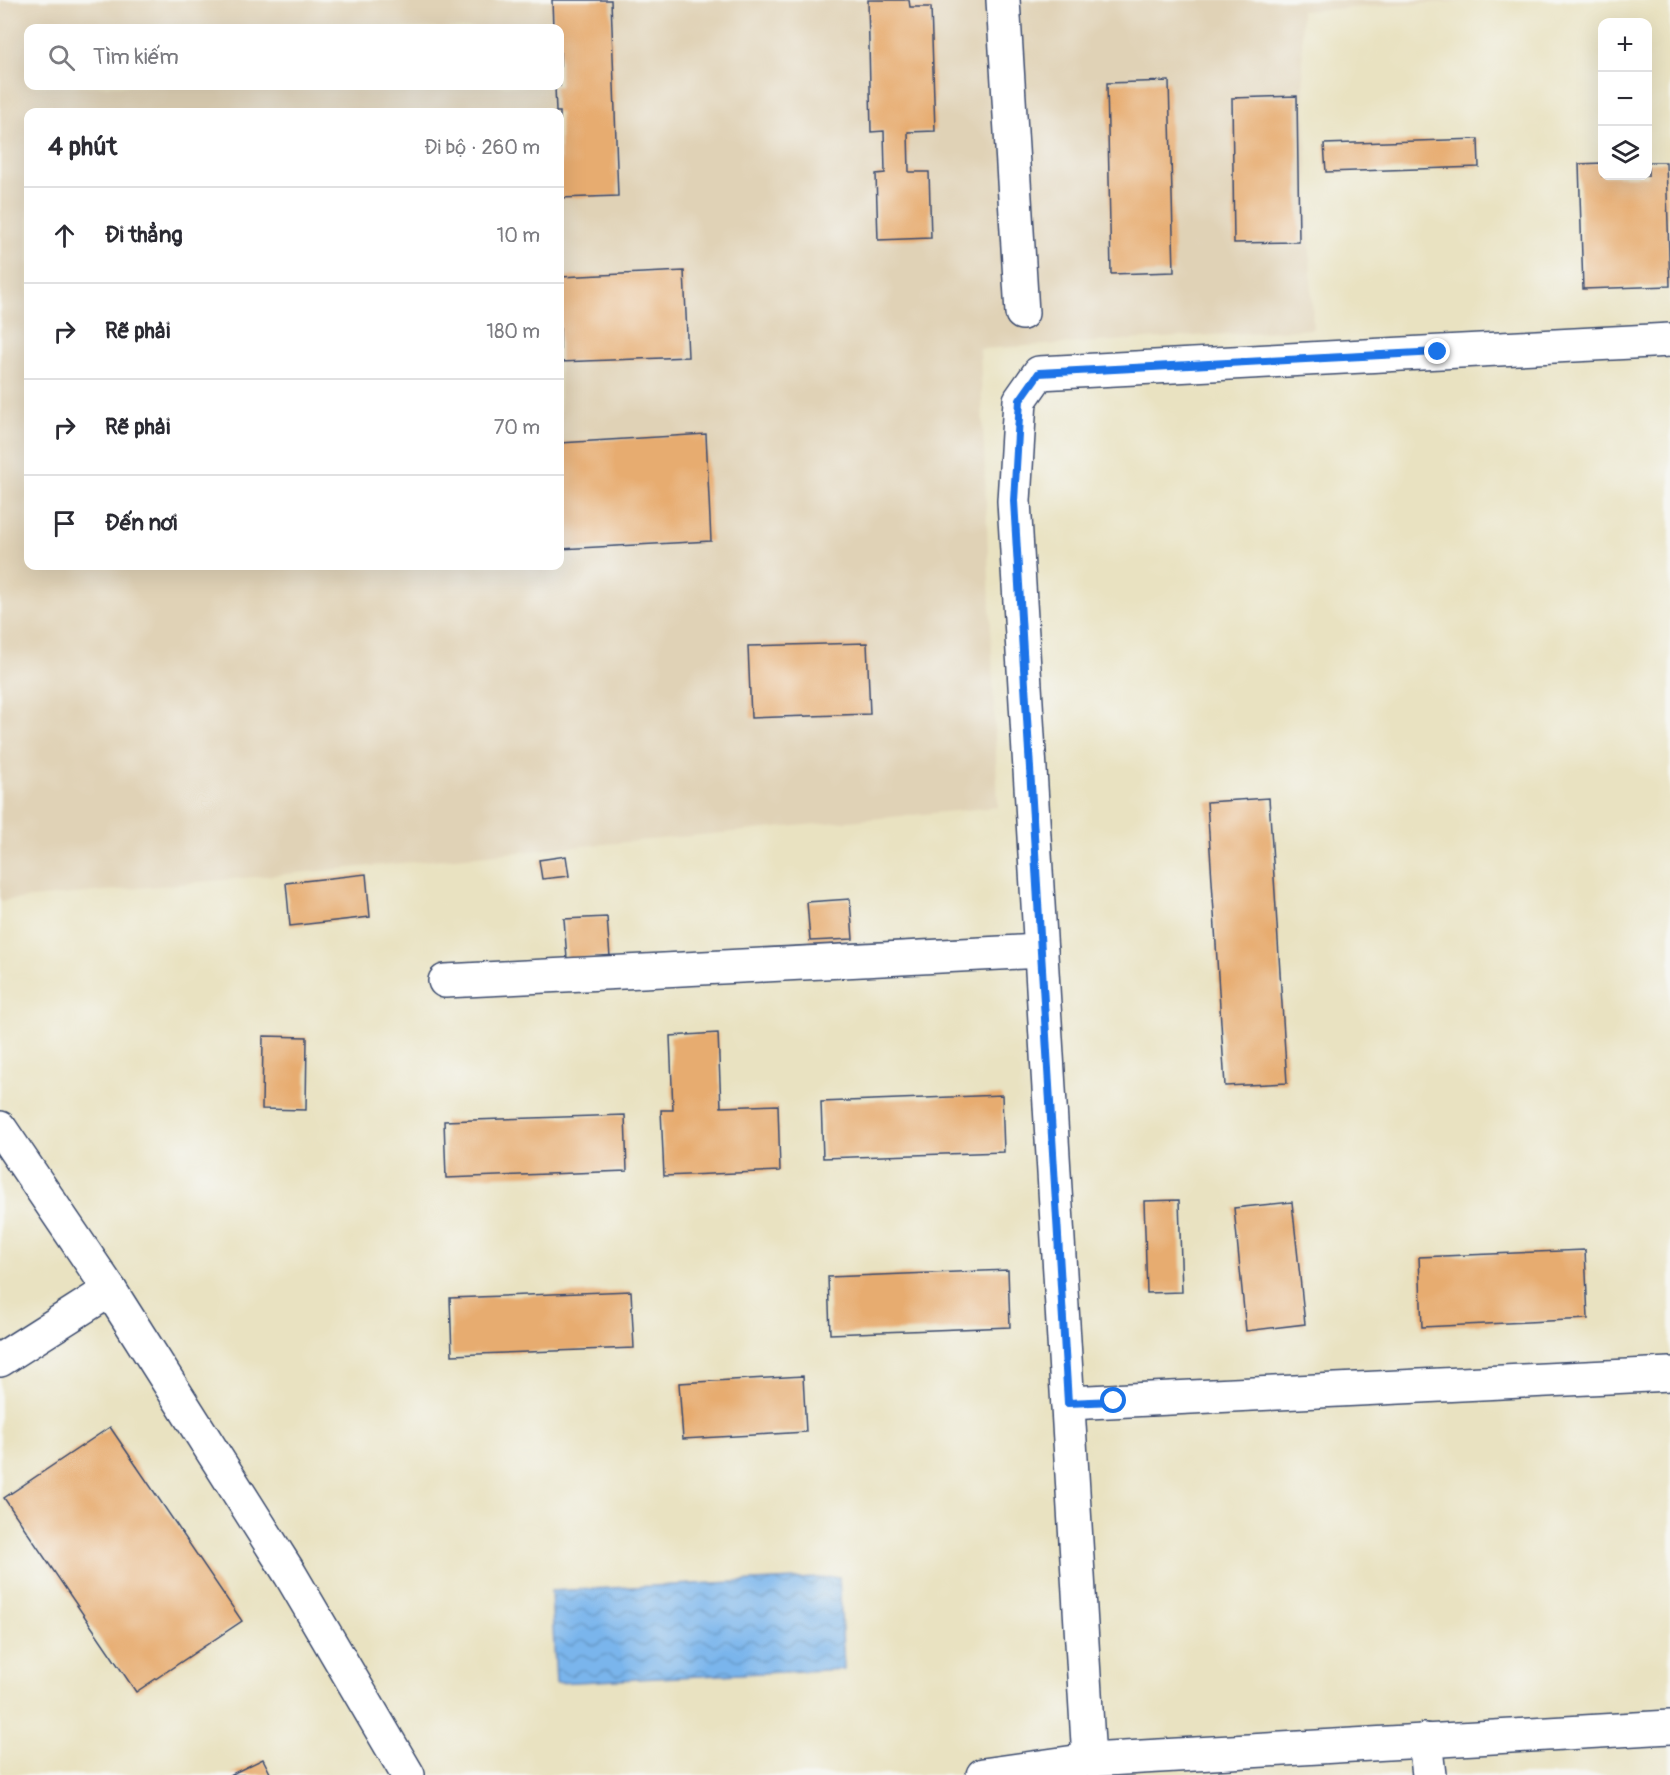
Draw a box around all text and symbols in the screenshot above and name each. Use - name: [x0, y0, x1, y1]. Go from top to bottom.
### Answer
- map controls: [1598, 18, 1652, 180]
- button: +: [1598, 18, 1652, 72]
- search box: [24, 24, 564, 90]
- icon: search: [45, 41, 78, 74]
- text: Tìm kiếm: [93, 43, 179, 71]
- button: −: [1598, 72, 1652, 126]
- button: layers: [1598, 126, 1652, 180]
- text: 4 phút: [48, 131, 117, 163]
- text: Đi bộ · 260 m: [424, 135, 540, 160]
- icon: ahead: [48, 219, 81, 252]
- text: Đi thẳng: [105, 221, 183, 249]
- text: 10 m: [496, 223, 540, 248]
- icon: right: [48, 315, 81, 348]
- text: Rẽ phải: [105, 317, 170, 345]
- text: 180 m: [486, 319, 540, 344]
- route end: [1424, 338, 1450, 364]
- icon: right: [48, 411, 81, 444]
- text: Rẽ phải: [105, 413, 170, 441]
- text: 70 m: [494, 415, 540, 440]
- icon: arrive: [48, 507, 81, 540]
- text: Đến nơi: [105, 509, 177, 537]
- route start: [1100, 1387, 1126, 1413]

